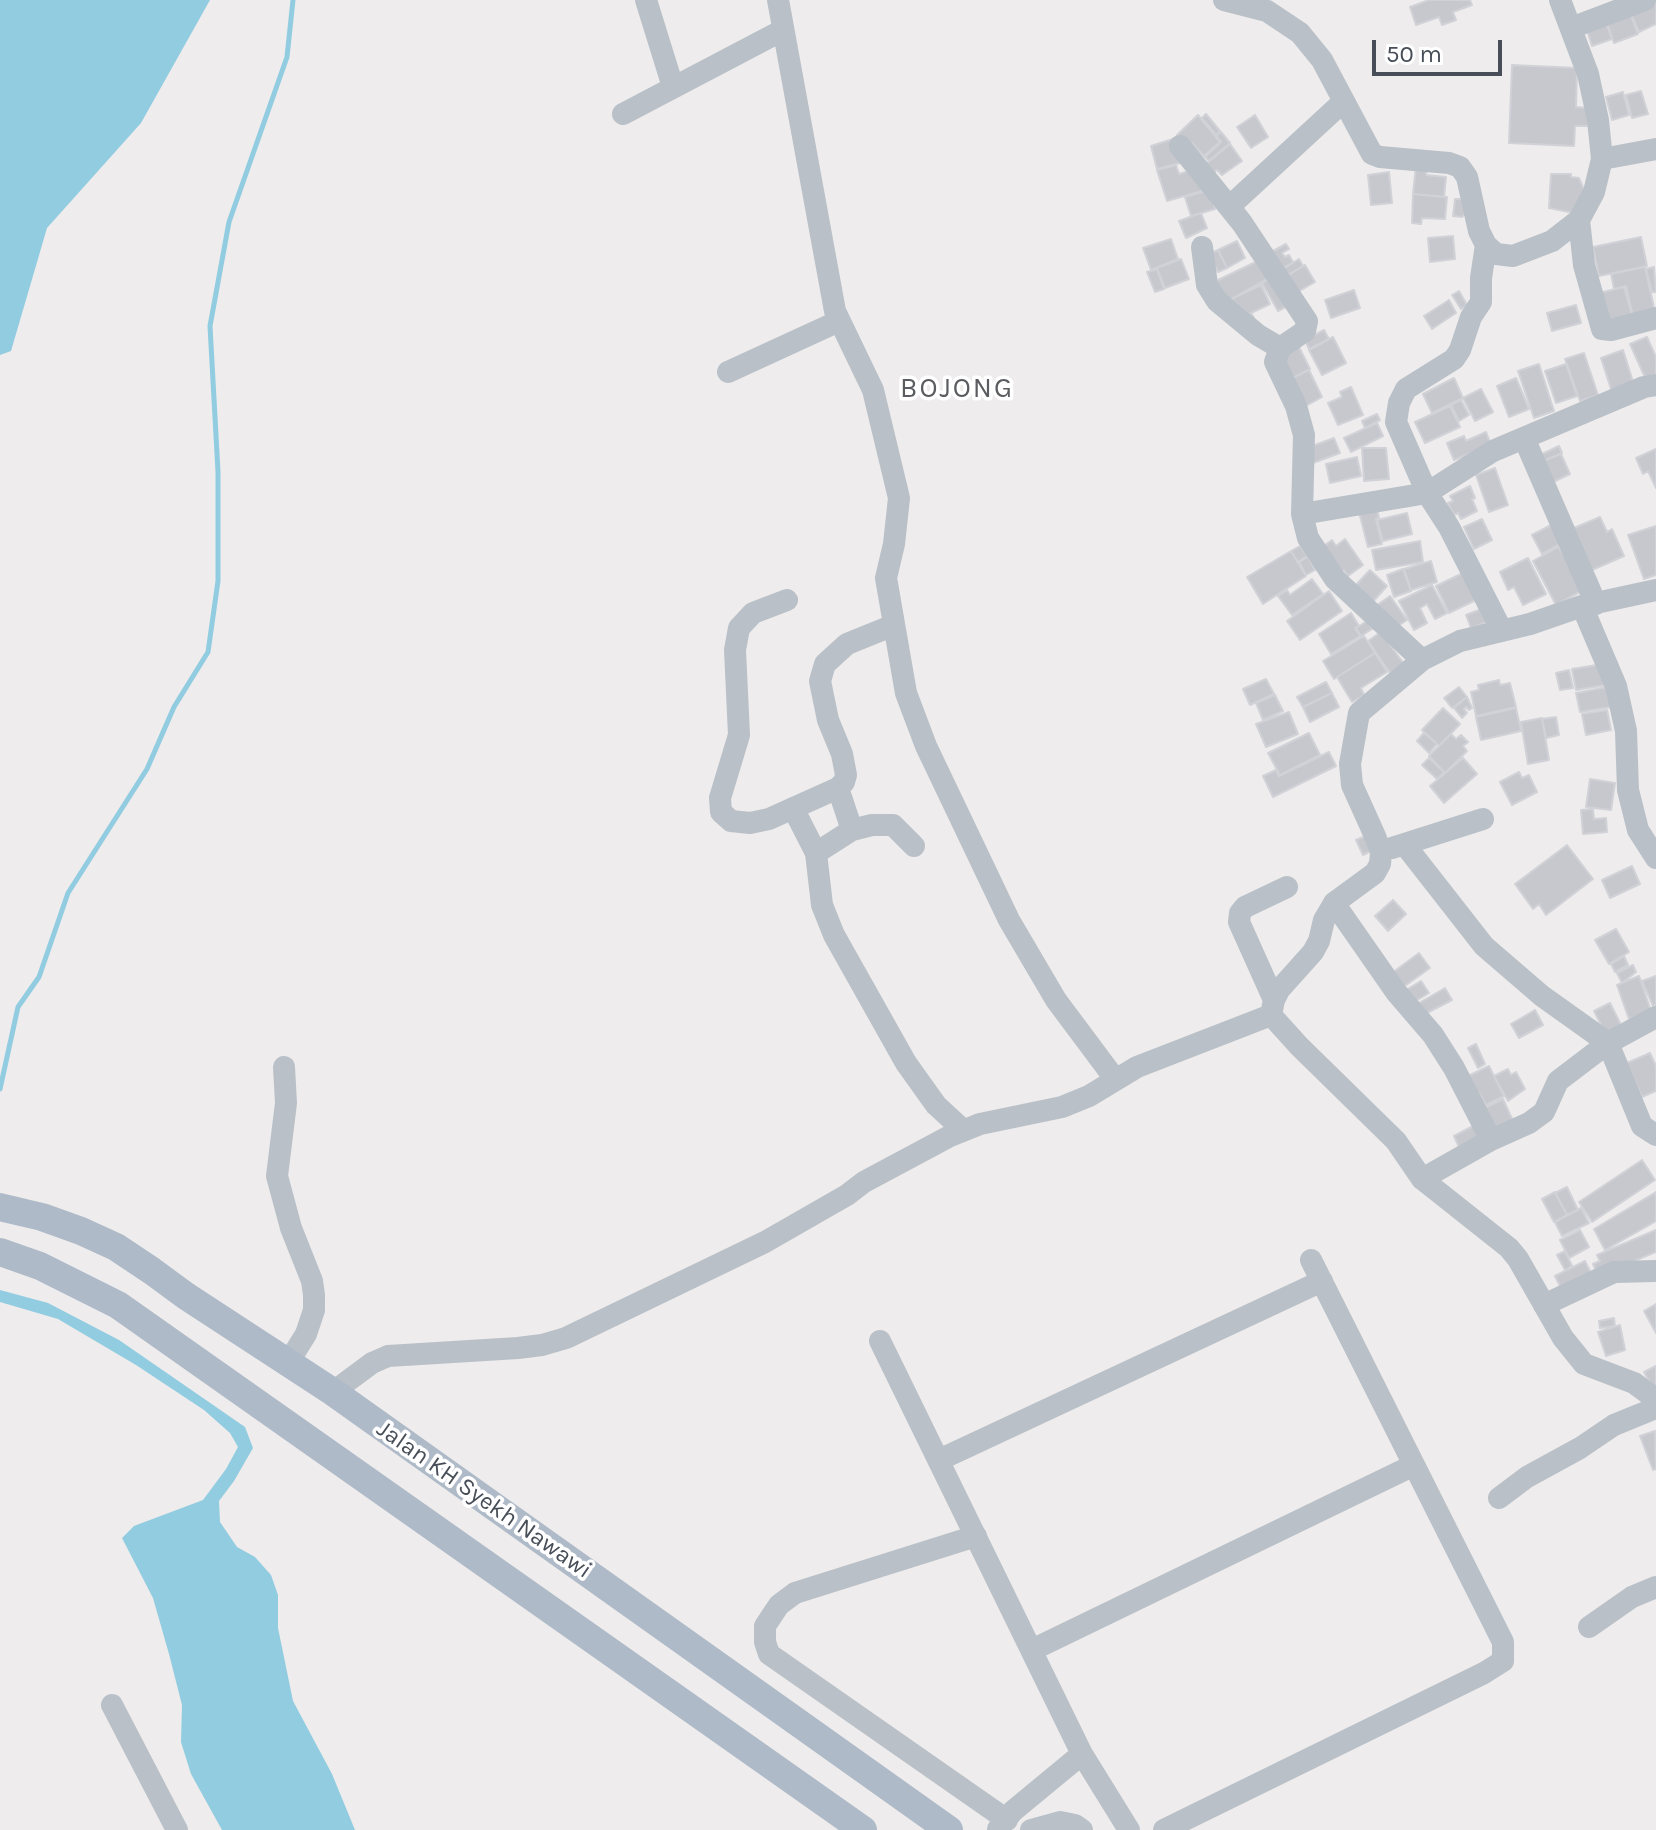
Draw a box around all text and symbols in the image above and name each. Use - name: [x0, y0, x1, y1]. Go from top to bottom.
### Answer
- scale bar: [1376, 24, 1506, 74]
- text: 50 m: [1386, 40, 1442, 68]
- district label: BOJONG: [900, 372, 1014, 406]
- street label: Jalan KH Syekh Nawawi: [371, 1415, 597, 1585]

